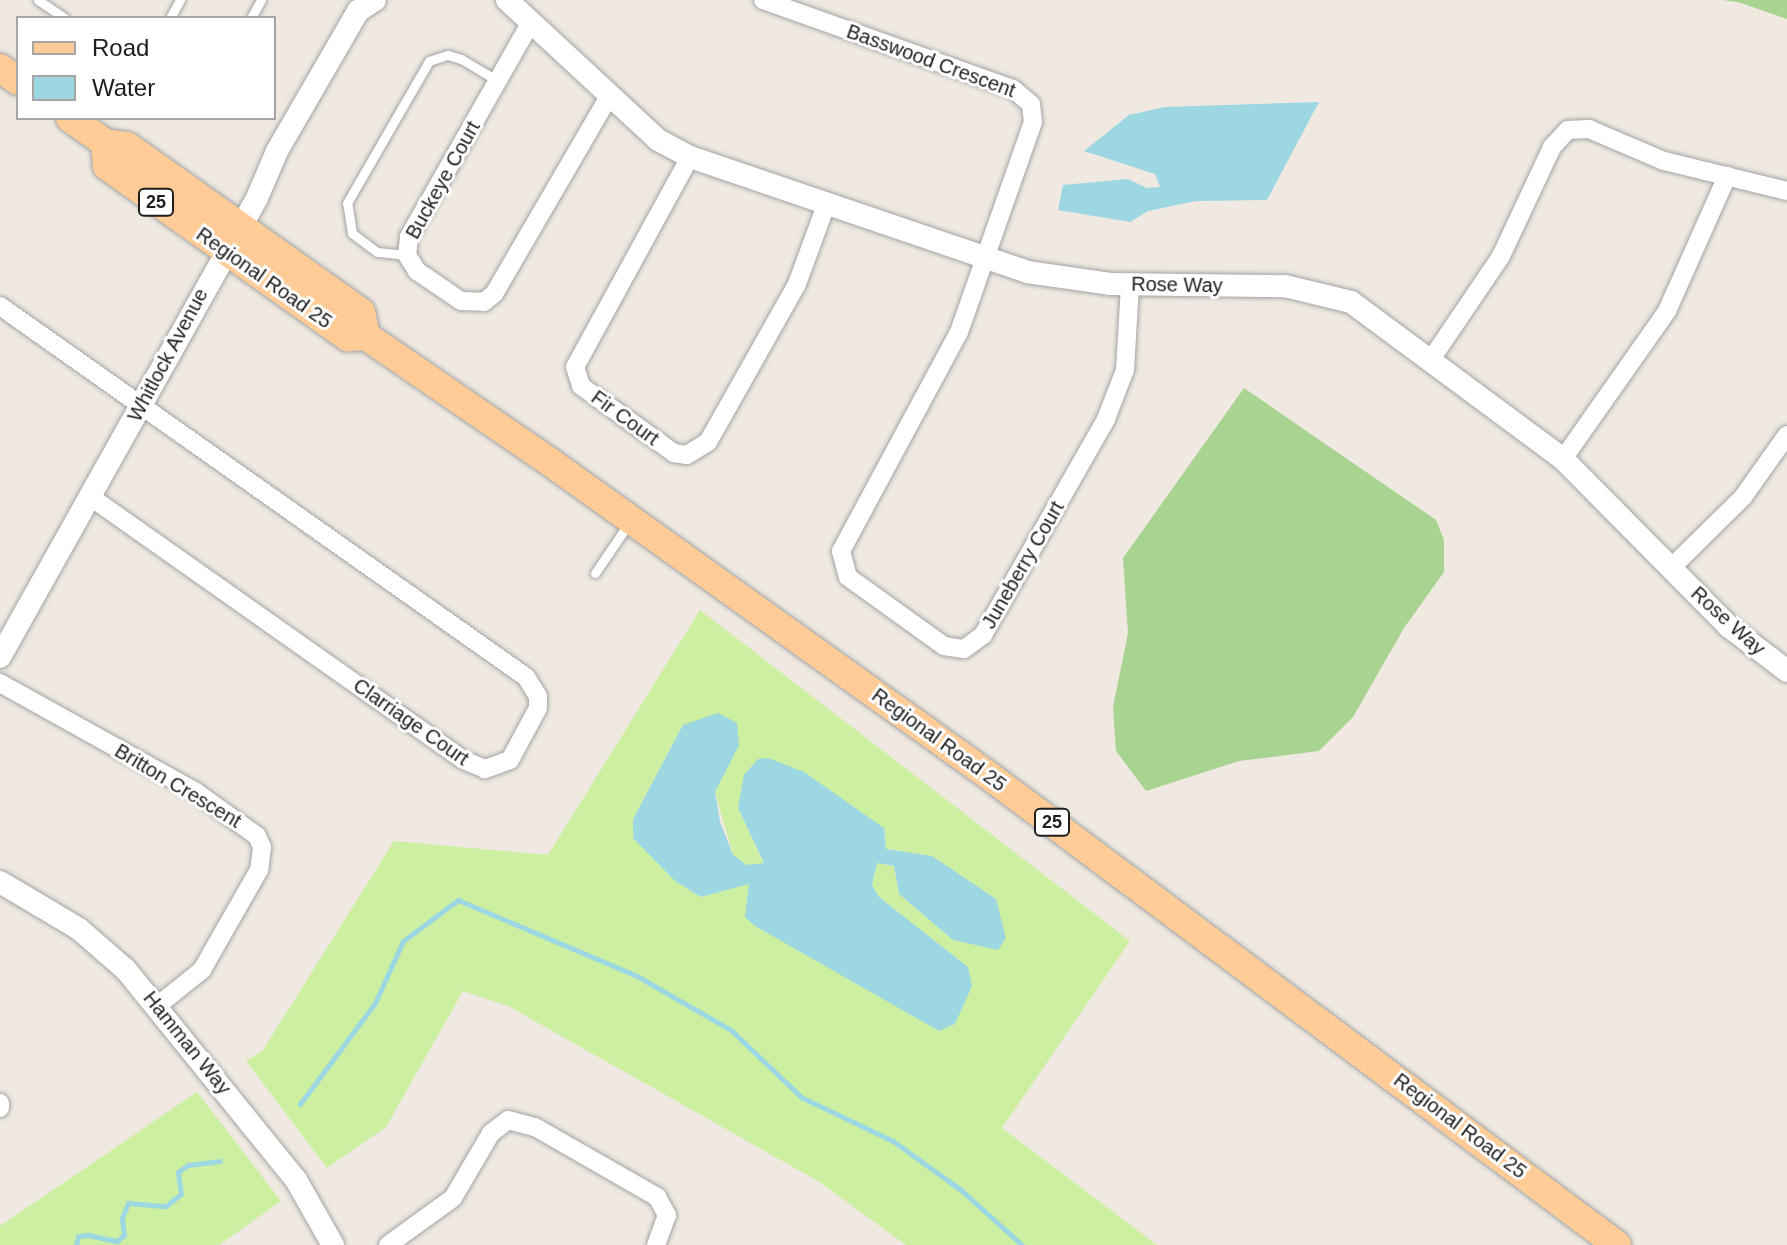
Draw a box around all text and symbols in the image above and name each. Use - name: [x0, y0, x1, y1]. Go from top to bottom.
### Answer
- legend: [16, 16, 276, 120]
- street label: Basswood Crescent: [843, 19, 1019, 103]
- text: Road: [92, 34, 149, 61]
- text: Water: [92, 74, 155, 101]
- street label: Buckeye Court: [401, 117, 485, 243]
- road number: 25: [136, 188, 176, 216]
- street label: Regional Road 25: [192, 222, 336, 334]
- street label: Rose Way: [1131, 272, 1223, 298]
- street label: Whitlock Avenue: [123, 284, 213, 426]
- street label: Fir Court: [586, 385, 664, 451]
- street label: Juneberry Court: [977, 497, 1069, 633]
- street label: Rose Way: [1686, 581, 1770, 661]
- street label: Clarriage Court: [349, 673, 473, 771]
- street label: Regional Road 25: [867, 683, 1011, 797]
- street label: Britton Crescent: [110, 739, 246, 833]
- road number: 25: [1032, 808, 1072, 836]
- street label: Hamman Way: [138, 987, 236, 1099]
- street label: Regional Road 25: [1389, 1068, 1531, 1184]

